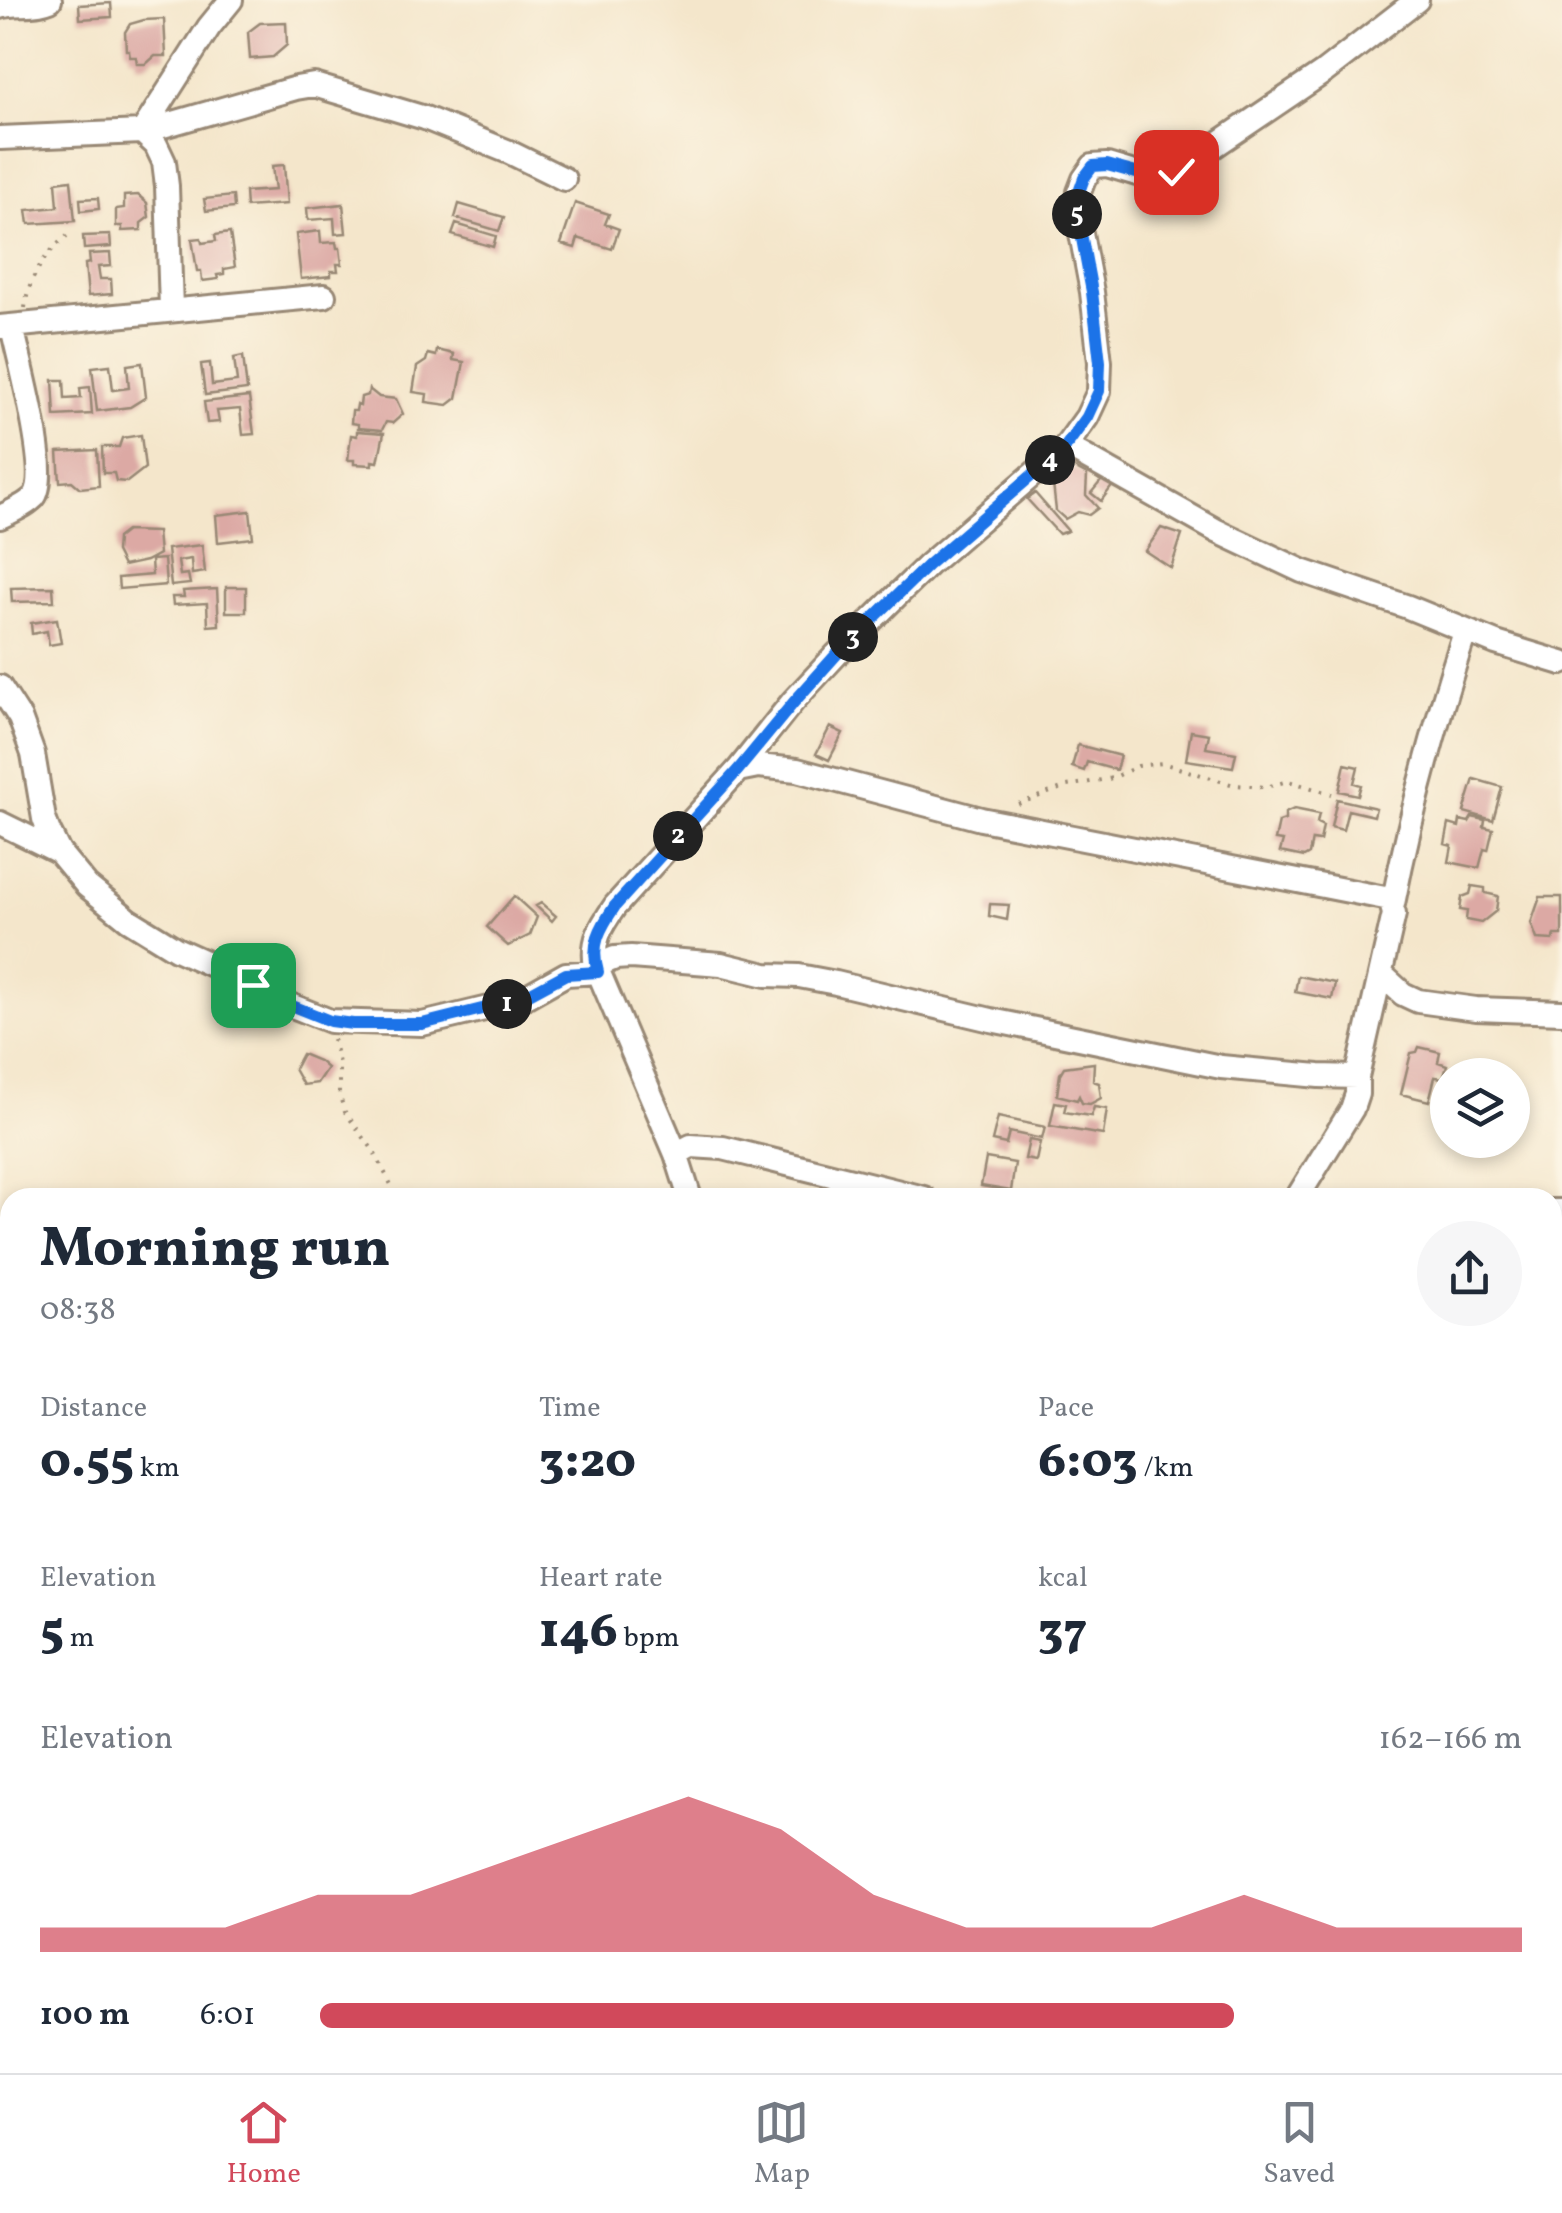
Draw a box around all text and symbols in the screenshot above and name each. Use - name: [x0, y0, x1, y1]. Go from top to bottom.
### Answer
- pin: [1134, 130, 1219, 215]
- icon: check: [1149, 145, 1204, 200]
- pin: 5: [1052, 189, 1102, 239]
- text: 5: [1070, 194, 1084, 233]
- pin: 4: [1025, 435, 1075, 485]
- text: 4: [1042, 440, 1058, 479]
- pin: 3: [828, 612, 878, 662]
- text: 3: [846, 617, 860, 656]
- pin: 2: [653, 811, 703, 861]
- text: 2: [671, 816, 685, 855]
- pin: [211, 943, 296, 1028]
- icon: arrive: [226, 958, 281, 1013]
- pin: 1: [482, 979, 532, 1029]
- text: 1: [501, 984, 513, 1023]
- map controls: [1430, 1058, 1530, 1158]
- button: layers: [1430, 1058, 1530, 1158]
- text: Morning run: [40, 1213, 390, 1289]
- button: share: [1417, 1221, 1522, 1326]
- text: 08:38: [40, 1289, 116, 1333]
- text: Distance: [40, 1389, 147, 1428]
- text: Time: [539, 1389, 600, 1428]
- text: Pace: [1038, 1389, 1094, 1428]
- text: 0.55: [40, 1428, 134, 1498]
- text: 3:20: [539, 1428, 636, 1498]
- text: 6:03: [1038, 1428, 1138, 1498]
- text: km: [134, 1449, 180, 1488]
- text: /km: [1138, 1449, 1194, 1488]
- text: Elevation: [40, 1559, 156, 1598]
- text: Heart rate: [539, 1559, 663, 1598]
- text: kcal: [1038, 1559, 1088, 1598]
- text: 5: [40, 1598, 64, 1668]
- text: 146: [539, 1598, 618, 1668]
- text: 37: [1038, 1598, 1087, 1668]
- text: m: [64, 1619, 94, 1658]
- text: bpm: [618, 1619, 680, 1658]
- text: Elevation: [40, 1718, 173, 1762]
- text: 162–166 m: [1379, 1718, 1522, 1762]
- text: 100 m: [40, 1994, 130, 2038]
- text: 6:01: [200, 1994, 255, 2038]
- tab: Home: [227, 2095, 301, 2194]
- tab: Map: [754, 2095, 810, 2194]
- tab: Saved: [1263, 2095, 1335, 2194]

